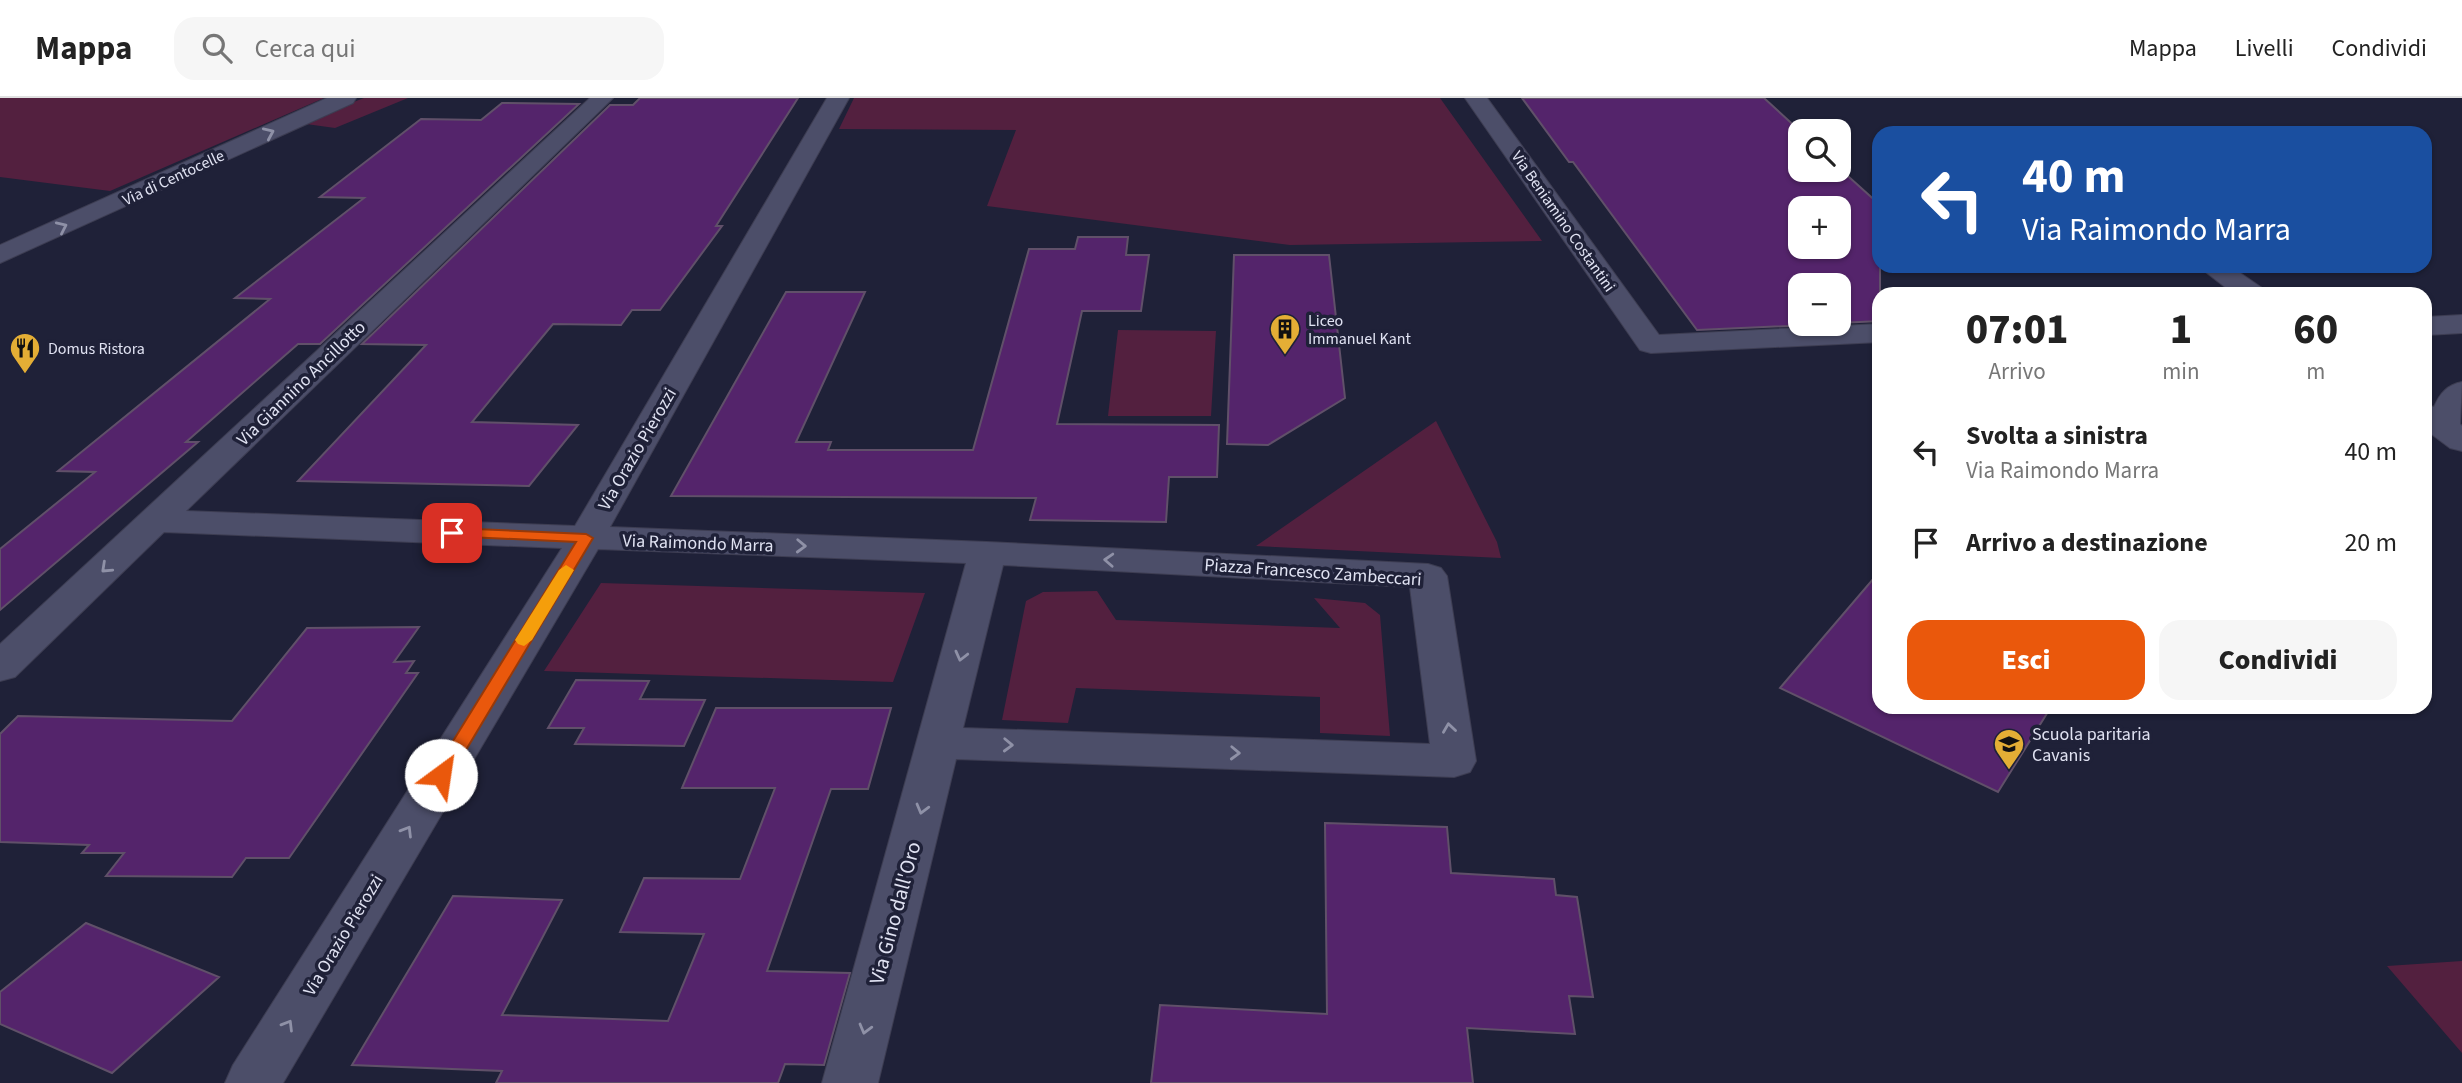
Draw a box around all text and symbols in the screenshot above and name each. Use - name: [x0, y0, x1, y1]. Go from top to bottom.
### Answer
- search box: [174, 17, 664, 80]
- text: Mappa: [35, 25, 132, 72]
- icon: search: [198, 29, 236, 67]
- text: Cerca qui: [254, 30, 356, 67]
- text: Mappa: [2129, 31, 2197, 66]
- text: Livelli: [2235, 31, 2294, 66]
- text: Condividi: [2332, 31, 2427, 66]
- map controls: [1788, 119, 1851, 336]
- button: search: [1788, 119, 1851, 182]
- one-way arrow: [262, 127, 274, 141]
- text: 40 m: [2022, 142, 2126, 212]
- street label: Via di Centocelle: [119, 145, 228, 211]
- street label: Via Beniamino Costantini: [1506, 147, 1620, 296]
- icon: left: [1907, 154, 1998, 245]
- button: +: [1788, 196, 1851, 259]
- text: Via Raimondo Marra: [2022, 207, 2291, 253]
- one-way arrow: [55, 221, 67, 235]
- button: −: [1788, 273, 1851, 336]
- text: 07:01: [1966, 300, 2069, 360]
- text: 1: [2170, 300, 2192, 360]
- text: 60: [2293, 300, 2338, 360]
- place label: Liceo Immanuel Kant: [1308, 310, 1412, 350]
- building icon: Liceo Immanuel Kant: [1268, 312, 1302, 356]
- street label: Via Giannino Ancillotto: [231, 315, 371, 452]
- restaurant icon: Domus Ristora: [8, 331, 42, 375]
- place label: Domus Ristora: [48, 338, 145, 360]
- text: Arrivo: [1989, 355, 2046, 388]
- text: min: [2162, 355, 2200, 388]
- text: m: [2306, 355, 2325, 388]
- street label: Via Orazio Pierozzi: [592, 383, 683, 515]
- text: Svolta a sinistra: [1966, 417, 2148, 454]
- icon: left: [1907, 433, 1945, 471]
- text: 40 m: [2344, 433, 2397, 470]
- text: Via Raimondo Marra: [1966, 454, 2159, 487]
- pin: [422, 503, 482, 563]
- icon: arrive: [433, 514, 471, 552]
- icon: arrive: [1907, 524, 1945, 562]
- text: Arrivo a destinazione: [1966, 524, 2208, 561]
- text: 20 m: [2344, 524, 2397, 561]
- street label: Via Raimondo Marra: [622, 528, 774, 559]
- one-way arrow: [796, 539, 807, 554]
- one-way arrow: [1103, 552, 1114, 567]
- street label: Piazza Francesco Zambeccari: [1203, 552, 1423, 593]
- one-way arrow: [102, 559, 115, 572]
- button: Esci: [1907, 620, 2145, 700]
- button: Condividi: [2159, 620, 2397, 700]
- one-way arrow: [955, 650, 969, 662]
- place label: Scuola paritaria Cavanis: [2032, 722, 2151, 768]
- one-way arrow: [1442, 723, 1457, 734]
- school or university icon: Scuola paritaria Cavanis: [1992, 727, 2026, 771]
- one-way arrow: [1003, 737, 1014, 753]
- position arrow: [404, 738, 478, 812]
- one-way arrow: [1230, 746, 1241, 761]
- one-way arrow: [916, 802, 930, 814]
- one-way arrow: [399, 825, 412, 838]
- street label: Via Gino dall'Oro: [862, 838, 928, 988]
- street label: Via Orazio Pierozzi: [297, 870, 390, 1001]
- one-way arrow: [280, 1019, 293, 1032]
- one-way arrow: [858, 1022, 873, 1034]

